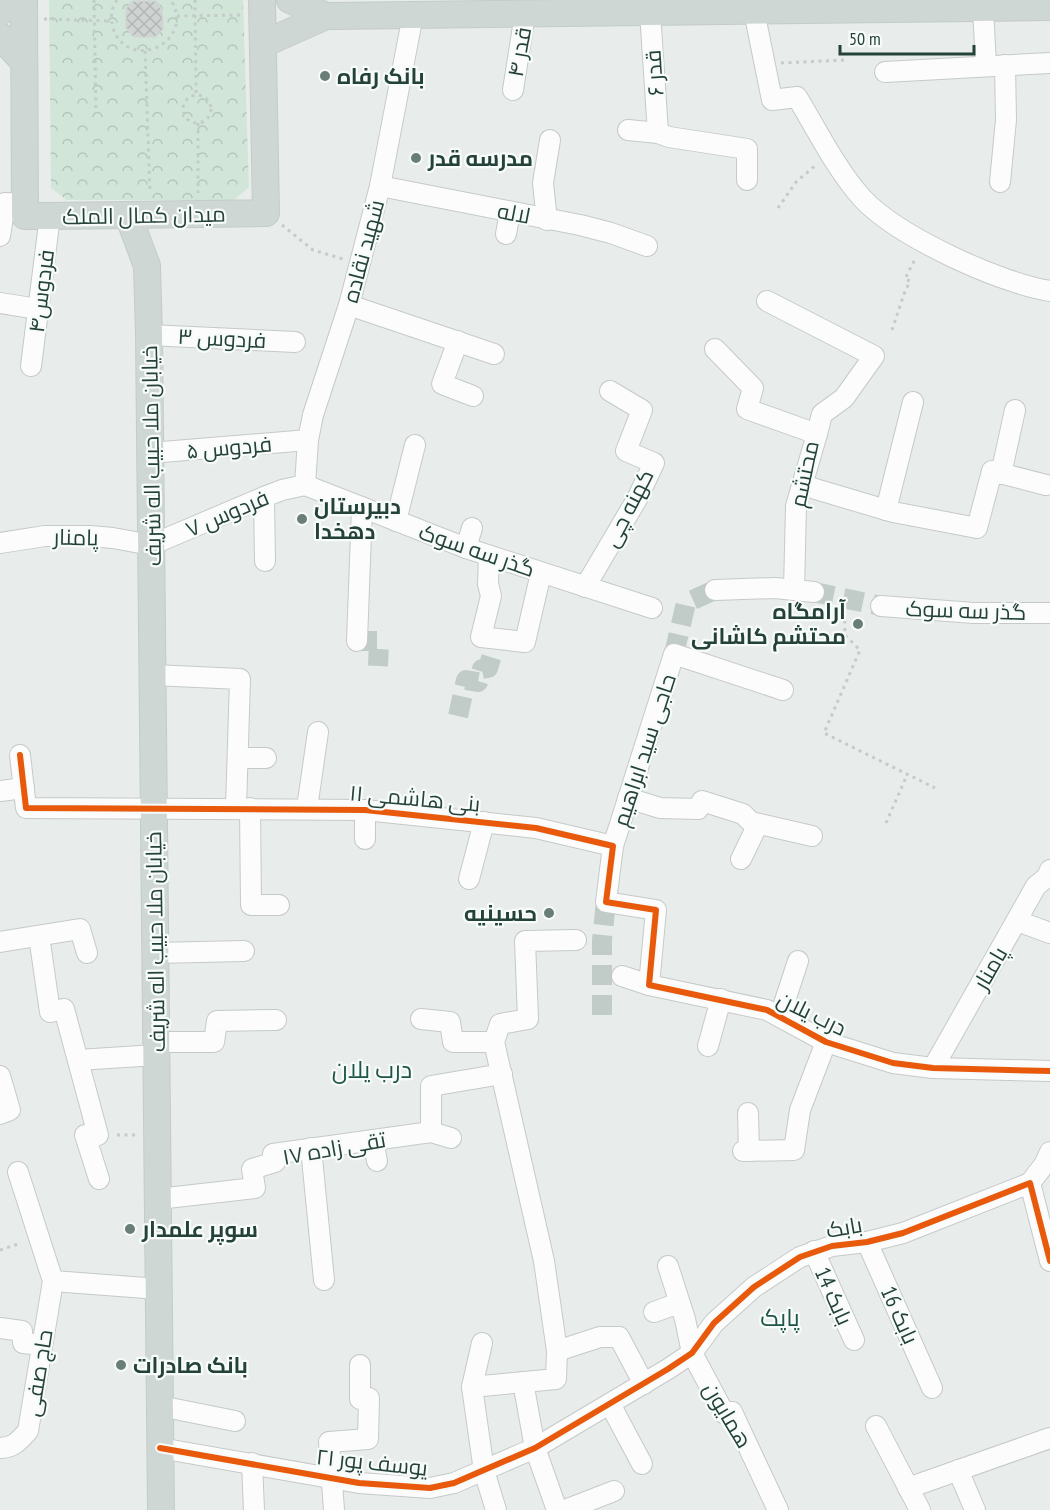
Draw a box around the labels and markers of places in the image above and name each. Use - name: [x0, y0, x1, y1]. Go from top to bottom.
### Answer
- place label: بانک رفاه: [337, 62, 425, 90]
- marker: بانک رفاه: [318, 69, 332, 83]
- place label: مدرسه قدر: [427, 144, 533, 172]
- marker: مدرسه قدر: [409, 151, 423, 165]
- place label: دبیرستان دهخدا: [314, 492, 401, 545]
- marker: دبیرستان دهخدا: [295, 512, 309, 526]
- place label: آرامگاه محتشم کاشانی: [691, 597, 846, 652]
- marker: آرامگاه محتشم کاشانی: [851, 617, 865, 631]
- place label: حسینیه: [464, 899, 537, 927]
- marker: حسینیه: [542, 906, 556, 920]
- place label: سوپر علمدار: [141, 1215, 258, 1245]
- marker: سوپر علمدار: [123, 1222, 137, 1236]
- place label: بانک صادرات: [133, 1351, 248, 1379]
- marker: بانک صادرات: [114, 1358, 128, 1372]

